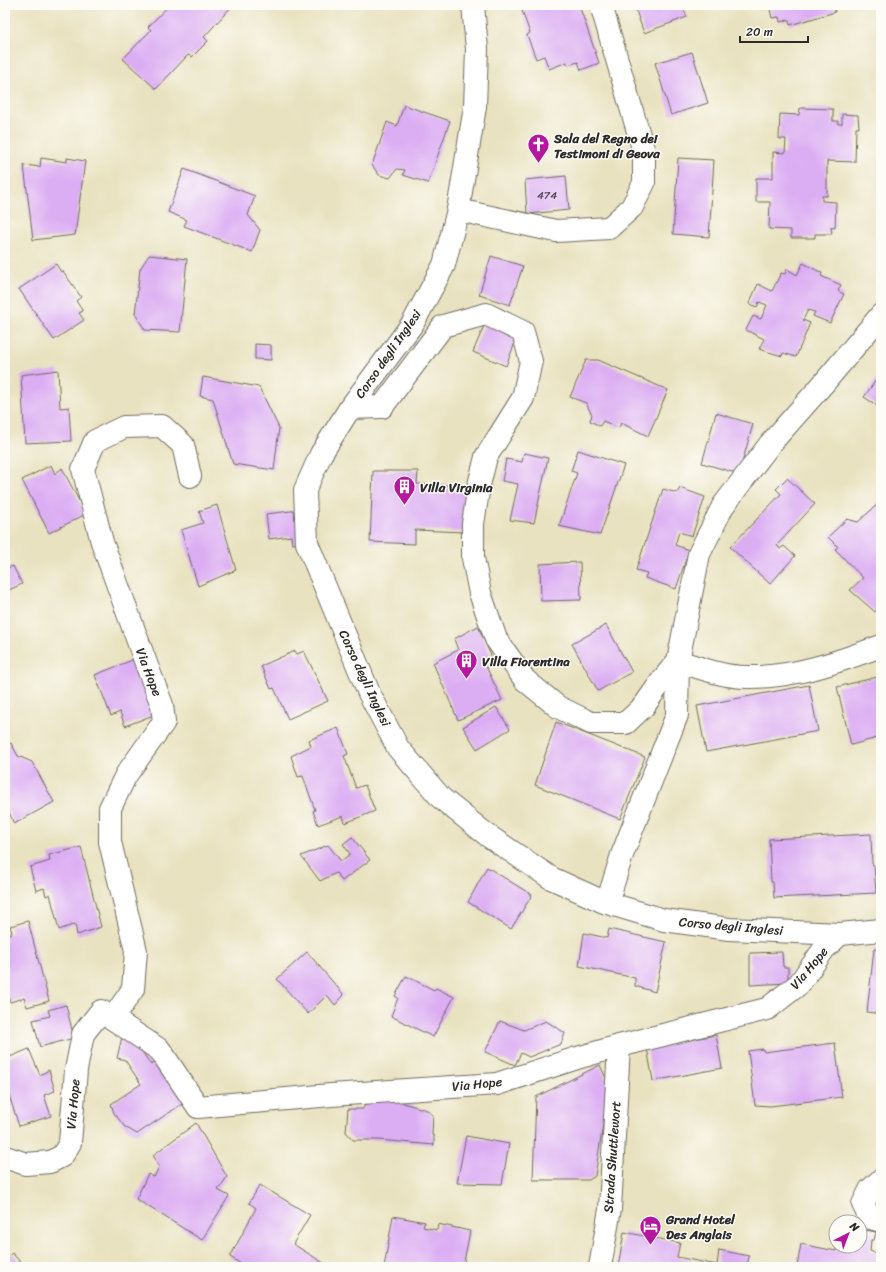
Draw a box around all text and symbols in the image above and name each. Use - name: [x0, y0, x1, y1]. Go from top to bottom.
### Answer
- scale bar: [740, 18, 808, 44]
- text: 20 m: [746, 21, 773, 43]
- place label: Sala del Regno dei Testimoni di Geova: [553, 127, 660, 165]
- church icon: Sala del Regno dei Testimoni di Geova: [526, 132, 552, 165]
- house number: 474: [537, 186, 557, 205]
- street label: Corso degli Inglesi: [349, 304, 428, 403]
- building icon: Villa Virginia: [391, 474, 417, 507]
- place label: Villa Virginia: [420, 476, 493, 499]
- street label: Corso degli Inglesi: [333, 626, 398, 731]
- street label: Via Hope: [129, 644, 169, 700]
- building icon: Villa Fiorentina: [454, 648, 480, 681]
- place label: Villa Fiorentina: [482, 650, 570, 673]
- street label: Corso degli Inglesi: [678, 910, 784, 942]
- street label: Via Hope: [784, 941, 834, 995]
- street label: Via Hope: [451, 1070, 504, 1098]
- street label: Via Hope: [59, 1078, 87, 1130]
- street label: Strada Shuttlewort: [597, 1100, 627, 1214]
- place label: Grand Hotel Des Anglais: [665, 1208, 736, 1246]
- hotel icon: Grand Hotel Des Anglais: [637, 1213, 663, 1246]
- north arrow: [828, 1214, 868, 1254]
- text: N: [844, 1217, 864, 1237]

